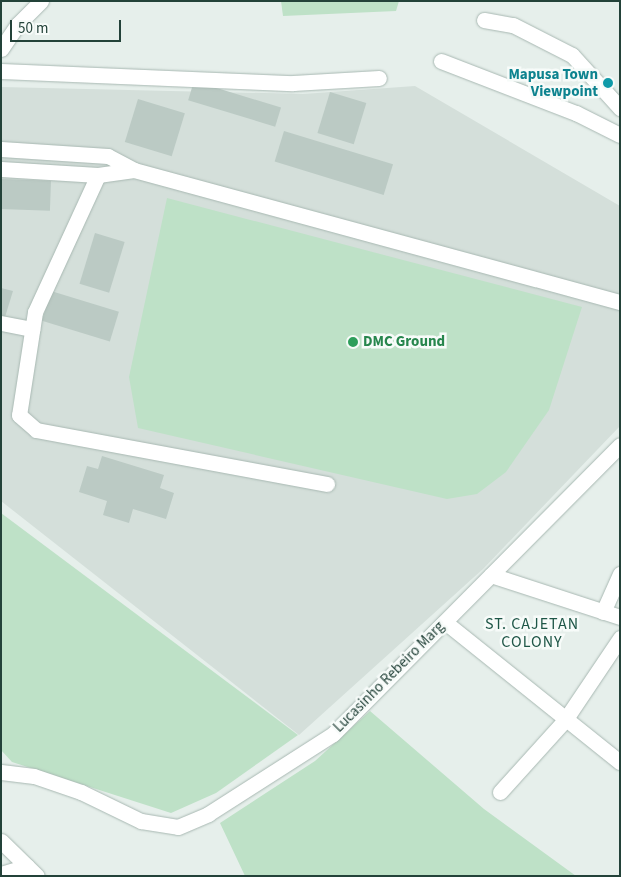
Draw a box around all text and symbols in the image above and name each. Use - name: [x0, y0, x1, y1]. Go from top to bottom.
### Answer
- scale bar: [12, 10, 124, 42]
- text: 50 m: [18, 18, 48, 39]
- place label: Mapusa Town Viewpoint: [508, 65, 598, 100]
- marker: Mapusa Town Viewpoint: [602, 77, 614, 89]
- place label: DMC Ground: [363, 333, 445, 351]
- marker: DMC Ground: [347, 336, 359, 348]
- district label: ST. CAJETAN COLONY: [484, 614, 580, 652]
- street label: Lucasinho Rebeiro Marg: [330, 618, 448, 736]

